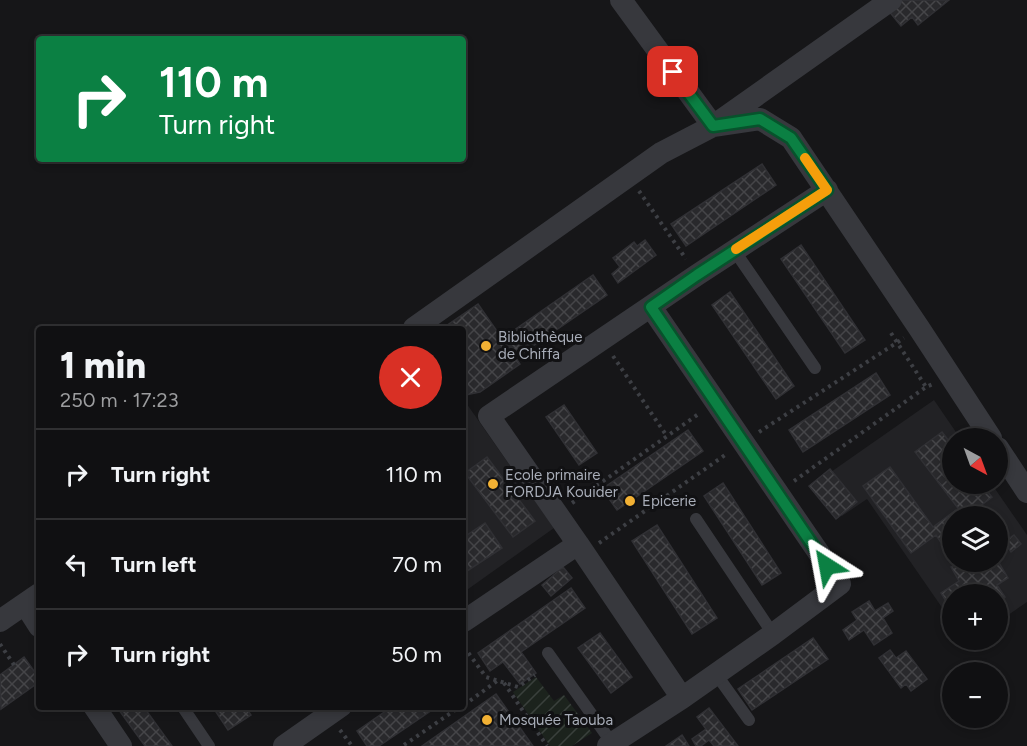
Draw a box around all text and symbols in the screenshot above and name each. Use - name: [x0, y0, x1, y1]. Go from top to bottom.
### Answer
- pin: [647, 46, 698, 97]
- icon: arrive: [656, 55, 689, 88]
- text: 110 m: [159, 57, 268, 108]
- icon: right: [60, 60, 138, 138]
- text: Turn right: [159, 108, 275, 141]
- place label: Bibliothèque de Chiffa: [498, 328, 582, 363]
- marker: Bibliothèque de Chiffa: [479, 339, 493, 353]
- text: 1 min: [60, 344, 146, 387]
- button: close: [379, 346, 442, 409]
- text: 250 m · 17:23: [60, 388, 179, 412]
- north arrow: [942, 428, 1008, 494]
- map controls: [942, 428, 1008, 728]
- icon: right: [60, 458, 93, 491]
- text: Turn right: [111, 461, 210, 488]
- text: 110 m: [386, 461, 442, 488]
- place label: Ecole primaire FORDJA Kouider: [505, 466, 618, 501]
- marker: Ecole primaire FORDJA Kouider: [486, 477, 500, 491]
- place label: Epicerie: [642, 492, 696, 510]
- marker: Epicerie: [623, 494, 637, 508]
- button: layers: [942, 506, 1008, 572]
- position arrow: [795, 534, 859, 598]
- icon: left: [60, 548, 93, 581]
- text: Turn left: [111, 551, 197, 578]
- text: 70 m: [392, 551, 442, 578]
- button: +: [942, 584, 1008, 650]
- icon: right: [60, 638, 93, 671]
- text: Turn right: [111, 641, 210, 668]
- text: 50 m: [391, 641, 442, 668]
- button: −: [942, 662, 1008, 728]
- place label: Mosquée Taouba: [499, 711, 613, 729]
- marker: Mosquée Taouba: [480, 713, 494, 727]

